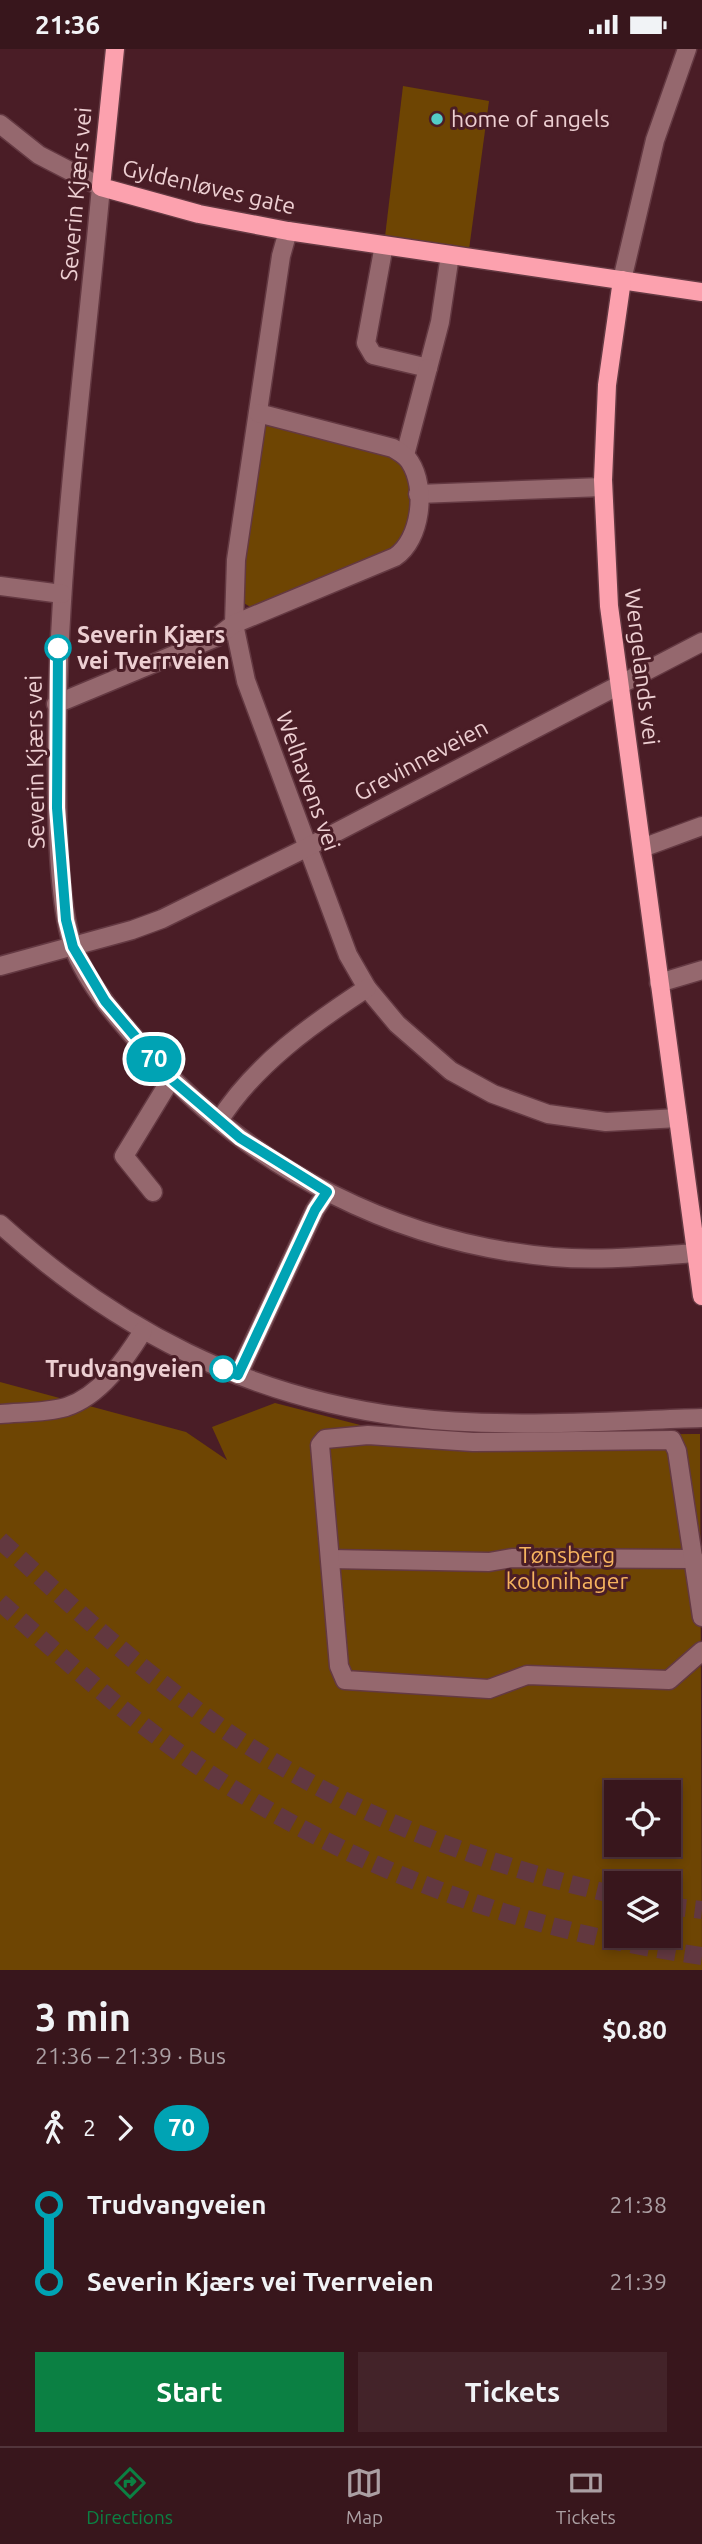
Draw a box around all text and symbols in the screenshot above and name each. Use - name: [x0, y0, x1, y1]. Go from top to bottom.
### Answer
- text: 21:36: [35, 10, 100, 39]
- street label: Severin Kjærs vei: [55, 106, 96, 282]
- place label: home of angels: [451, 106, 610, 131]
- marker: home of angels: [429, 111, 445, 127]
- street label: Gyldenløves gate: [120, 154, 298, 219]
- street label: Wergelands vei: [620, 587, 664, 747]
- place label: Severin Kjærs vei Tverrveien: [77, 622, 230, 673]
- marker: Severin Kjærs vei Tverrveien: [45, 635, 71, 661]
- street label: Severin Kjærs vei: [20, 675, 49, 849]
- street label: Welhavens vei: [272, 708, 345, 854]
- street label: Grevinneveien: [350, 714, 492, 805]
- line badge: 70: [122, 1036, 186, 1082]
- text: 70: [140, 1045, 168, 1072]
- place label: Trudvangveien: [45, 1356, 204, 1381]
- marker: Trudvangveien: [210, 1356, 236, 1382]
- park label: Tønsberg kolonihager: [506, 1542, 628, 1593]
- map controls: [604, 1780, 681, 1948]
- button: locate: [604, 1780, 681, 1857]
- button: layers: [604, 1871, 681, 1948]
- text: 3 min: [35, 1996, 131, 2038]
- text: $0.80: [602, 2015, 667, 2044]
- text: 21:36 – 21:39 · Bus: [35, 2043, 226, 2068]
- icon: walk: [35, 2109, 73, 2147]
- icon: forward: [106, 2109, 144, 2147]
- text: 70: [168, 2114, 195, 2141]
- text: 2: [83, 2115, 96, 2140]
- text: Trudvangveien: [87, 2190, 267, 2219]
- text: 21:38: [609, 2192, 667, 2217]
- text: Severin Kjærs vei Tverrveien: [87, 2267, 434, 2296]
- text: 21:39: [609, 2269, 667, 2294]
- button: Start: [35, 2352, 344, 2432]
- button: Tickets: [358, 2352, 667, 2432]
- tab: Directions: [86, 2464, 173, 2528]
- tab: Map: [345, 2464, 383, 2528]
- tab: Tickets: [556, 2464, 616, 2528]

